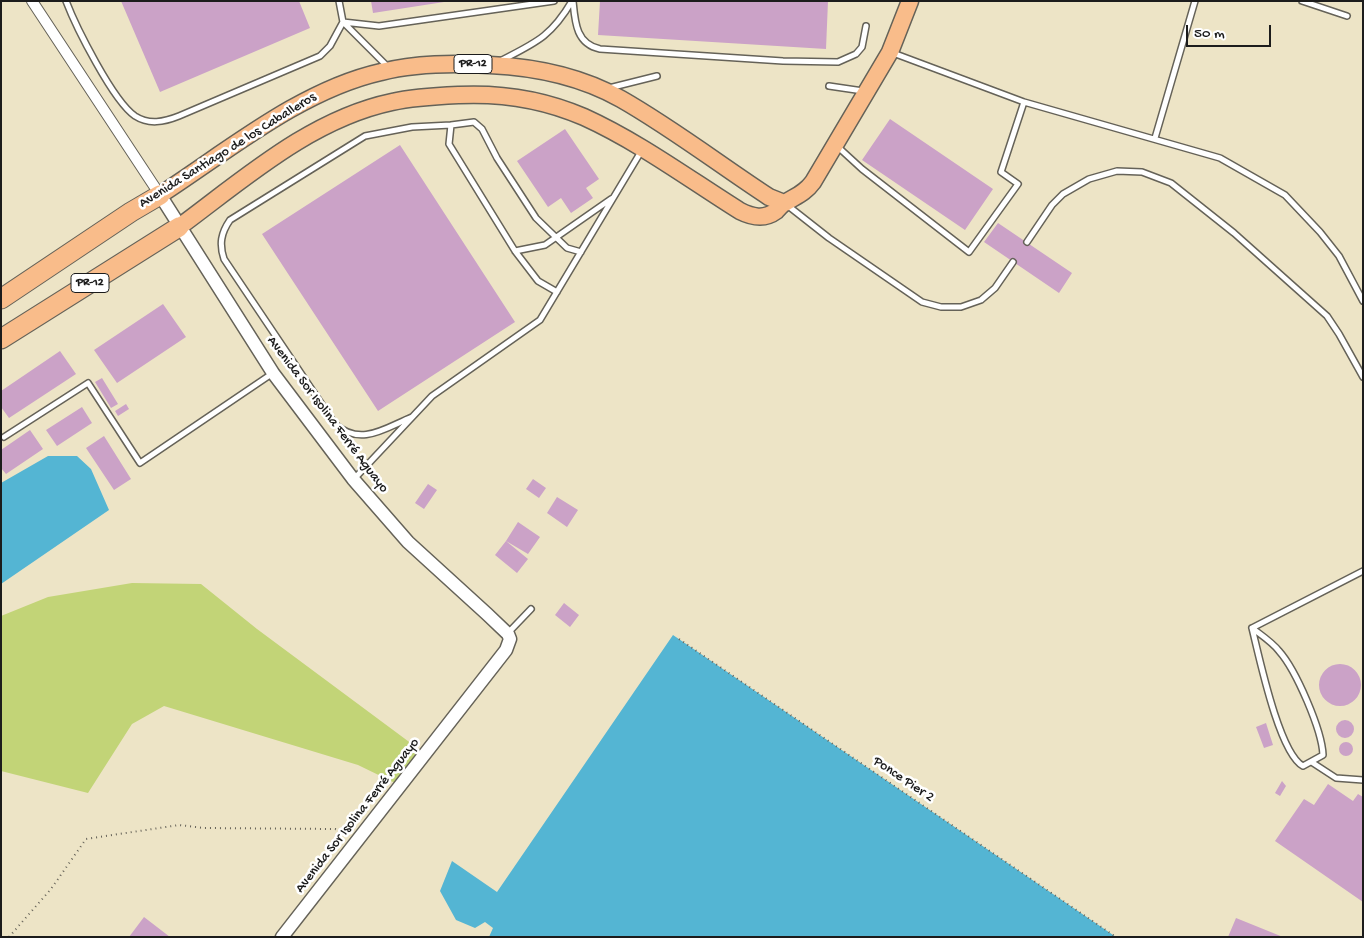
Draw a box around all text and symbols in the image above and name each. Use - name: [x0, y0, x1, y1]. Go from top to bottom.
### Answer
- scale bar: [1189, 15, 1274, 47]
- text: 50 m: [1194, 25, 1225, 43]
- road number: PR-12: [454, 54, 492, 74]
- street label: Avenida Santiago de los Caballeros: [136, 89, 320, 213]
- road number: PR-12: [71, 274, 109, 292]
- street label: Avenida Sor Isolina Ferré Aguayo: [263, 333, 391, 497]
- street label: Avenida Sor Isolina Ferré Aguayo: [292, 735, 424, 897]
- street label: Ponce Pier 2: [869, 753, 937, 807]

